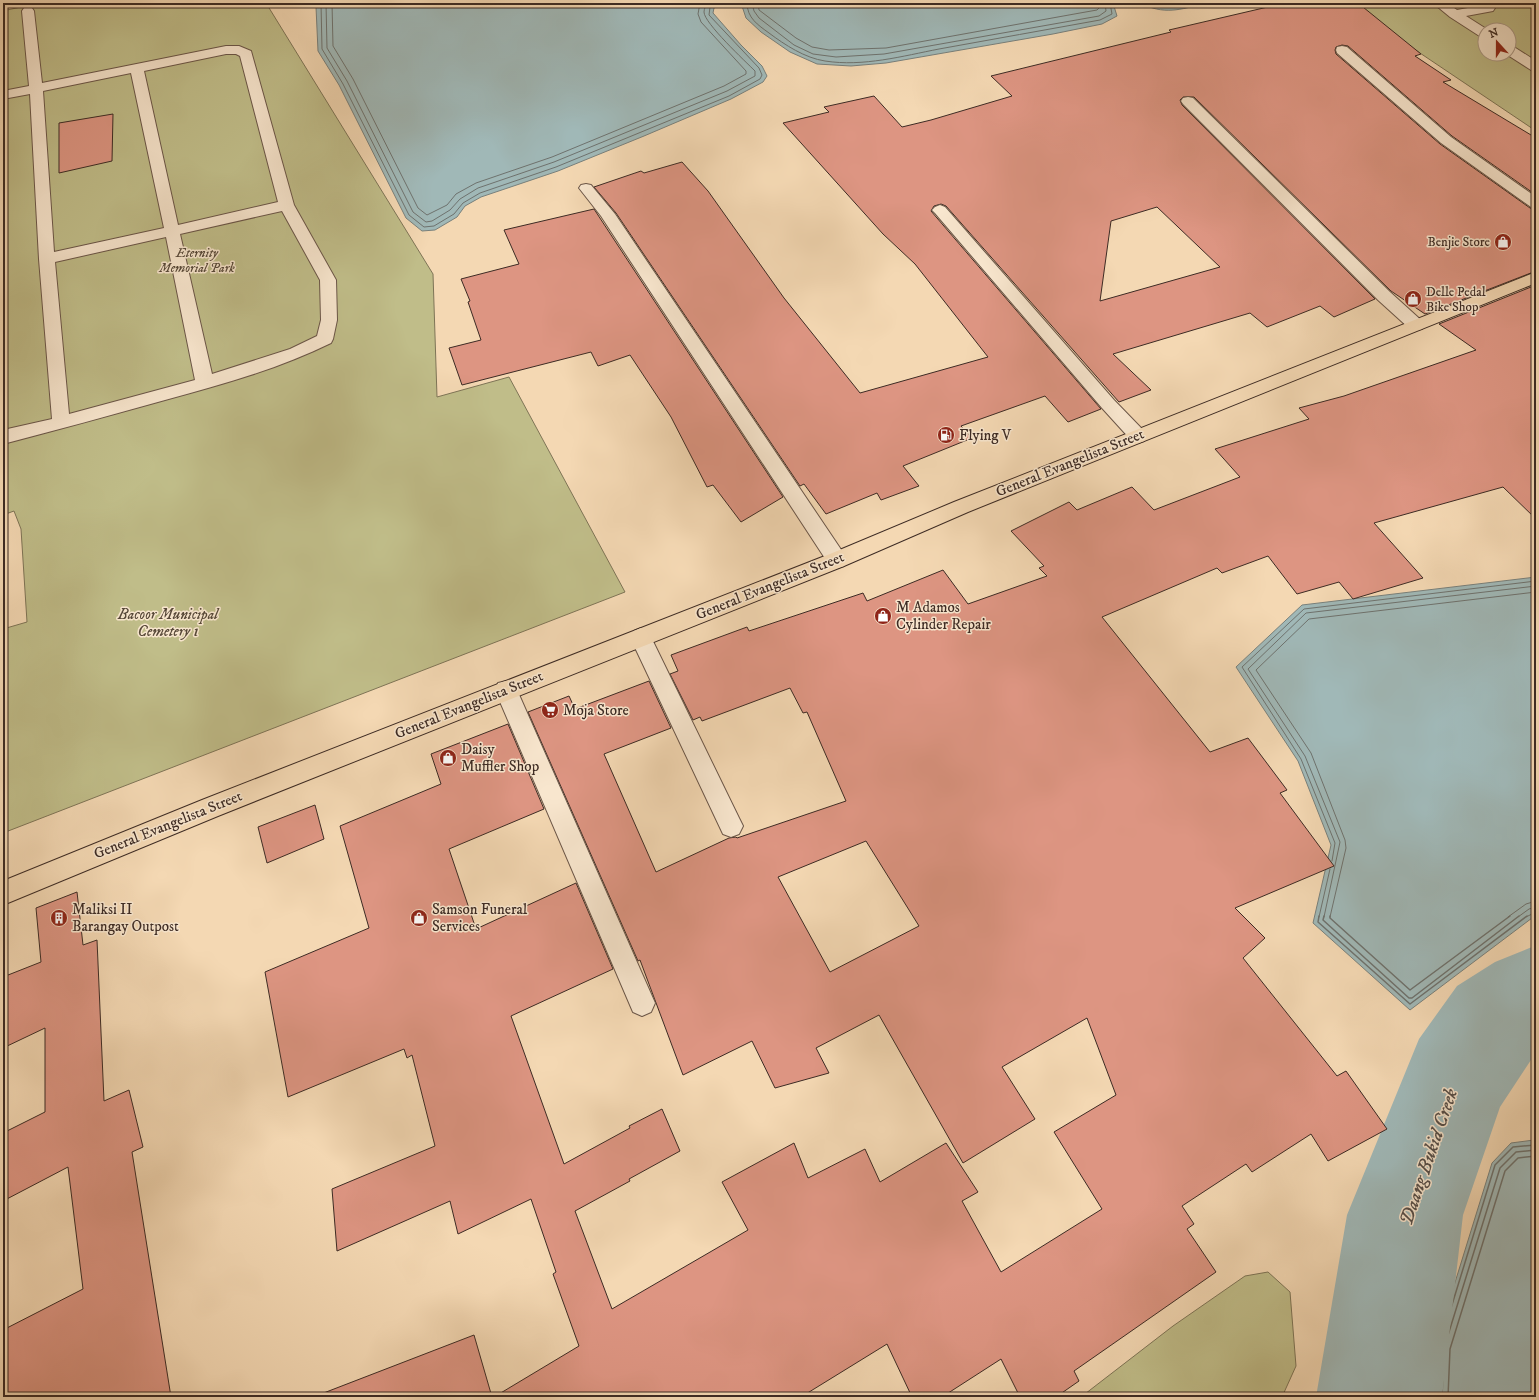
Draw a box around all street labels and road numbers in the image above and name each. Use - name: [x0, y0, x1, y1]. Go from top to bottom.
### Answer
- street label: General Evangelista Street: [993, 424, 1147, 501]
- street label: General Evangelista Street: [693, 547, 847, 624]
- street label: General Evangelista Street: [392, 666, 546, 743]
- street label: General Evangelista Street: [91, 786, 245, 863]

